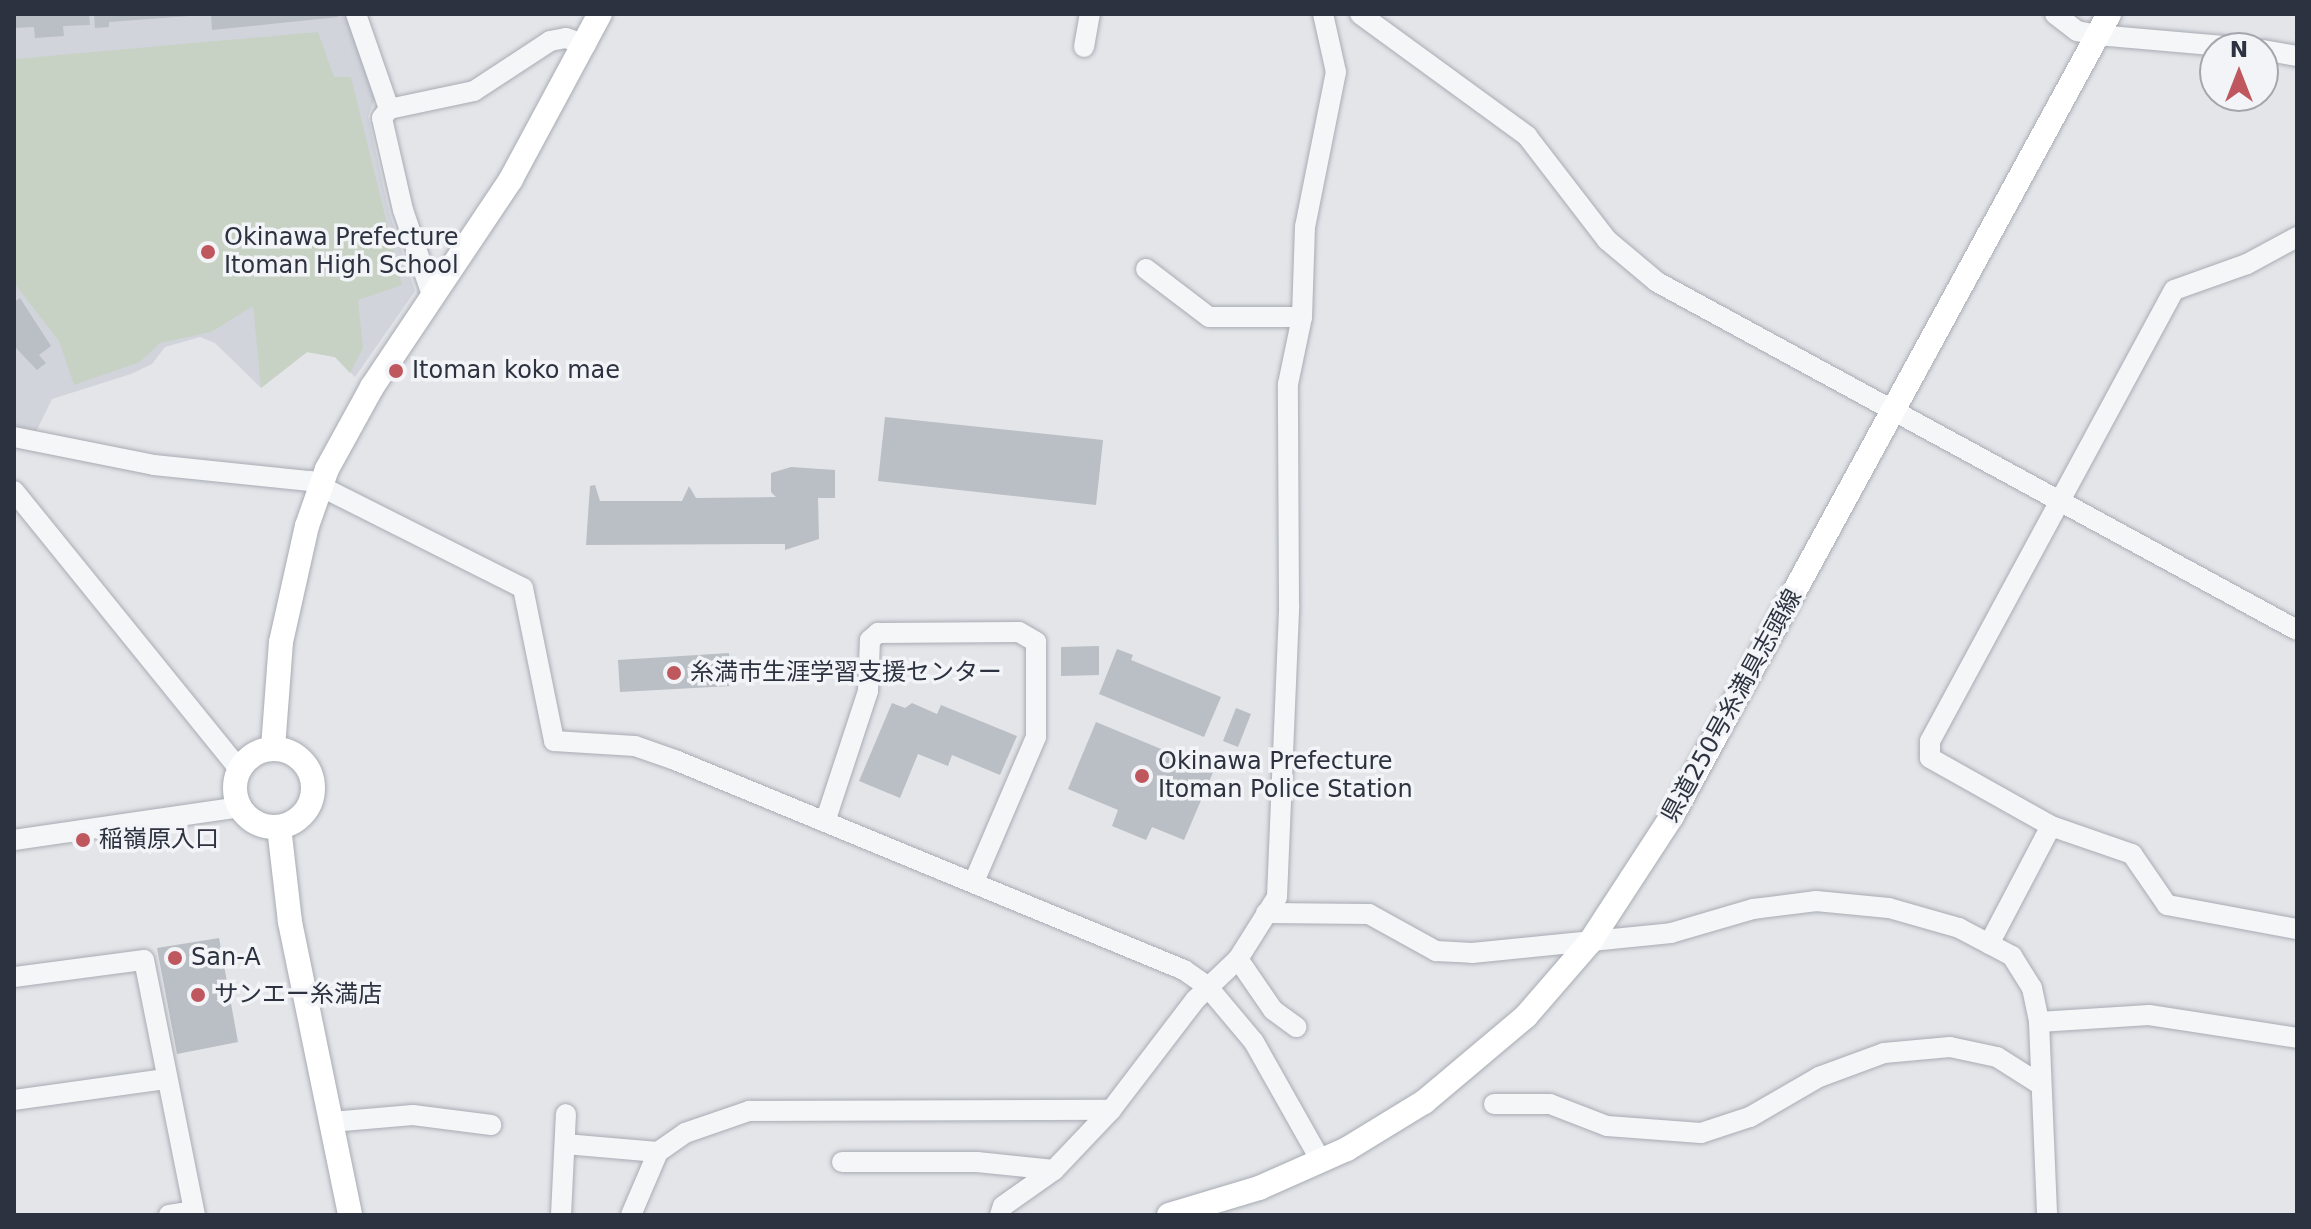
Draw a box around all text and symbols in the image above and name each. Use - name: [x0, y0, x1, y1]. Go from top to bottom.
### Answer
- north arrow: [2199, 32, 2279, 112]
- text: N: [2230, 37, 2248, 62]
- place label: Okinawa Prefecture Itoman High School: [224, 224, 459, 280]
- marker: Okinawa Prefecture Itoman High School: [199, 243, 217, 261]
- place label: Itoman koko mae: [412, 357, 620, 385]
- marker: Itoman koko mae: [387, 362, 405, 380]
- street label: 県道250号糸満具志頭線: [1656, 585, 1808, 827]
- place label: 糸満市生涯学習支援センター: [690, 659, 1002, 687]
- marker: 糸満市生涯学習支援センター: [665, 664, 683, 682]
- place label: Okinawa Prefecture Itoman Police Station: [1158, 748, 1413, 804]
- marker: Okinawa Prefecture Itoman Police Station: [1133, 767, 1151, 785]
- place label: 稲嶺原入口: [99, 826, 219, 854]
- marker: 稲嶺原入口: [74, 831, 92, 849]
- place label: San-A: [191, 944, 261, 972]
- marker: San-A: [166, 949, 184, 967]
- place label: サンエー糸満店: [214, 981, 382, 1009]
- marker: サンエー糸満店: [189, 986, 207, 1004]

